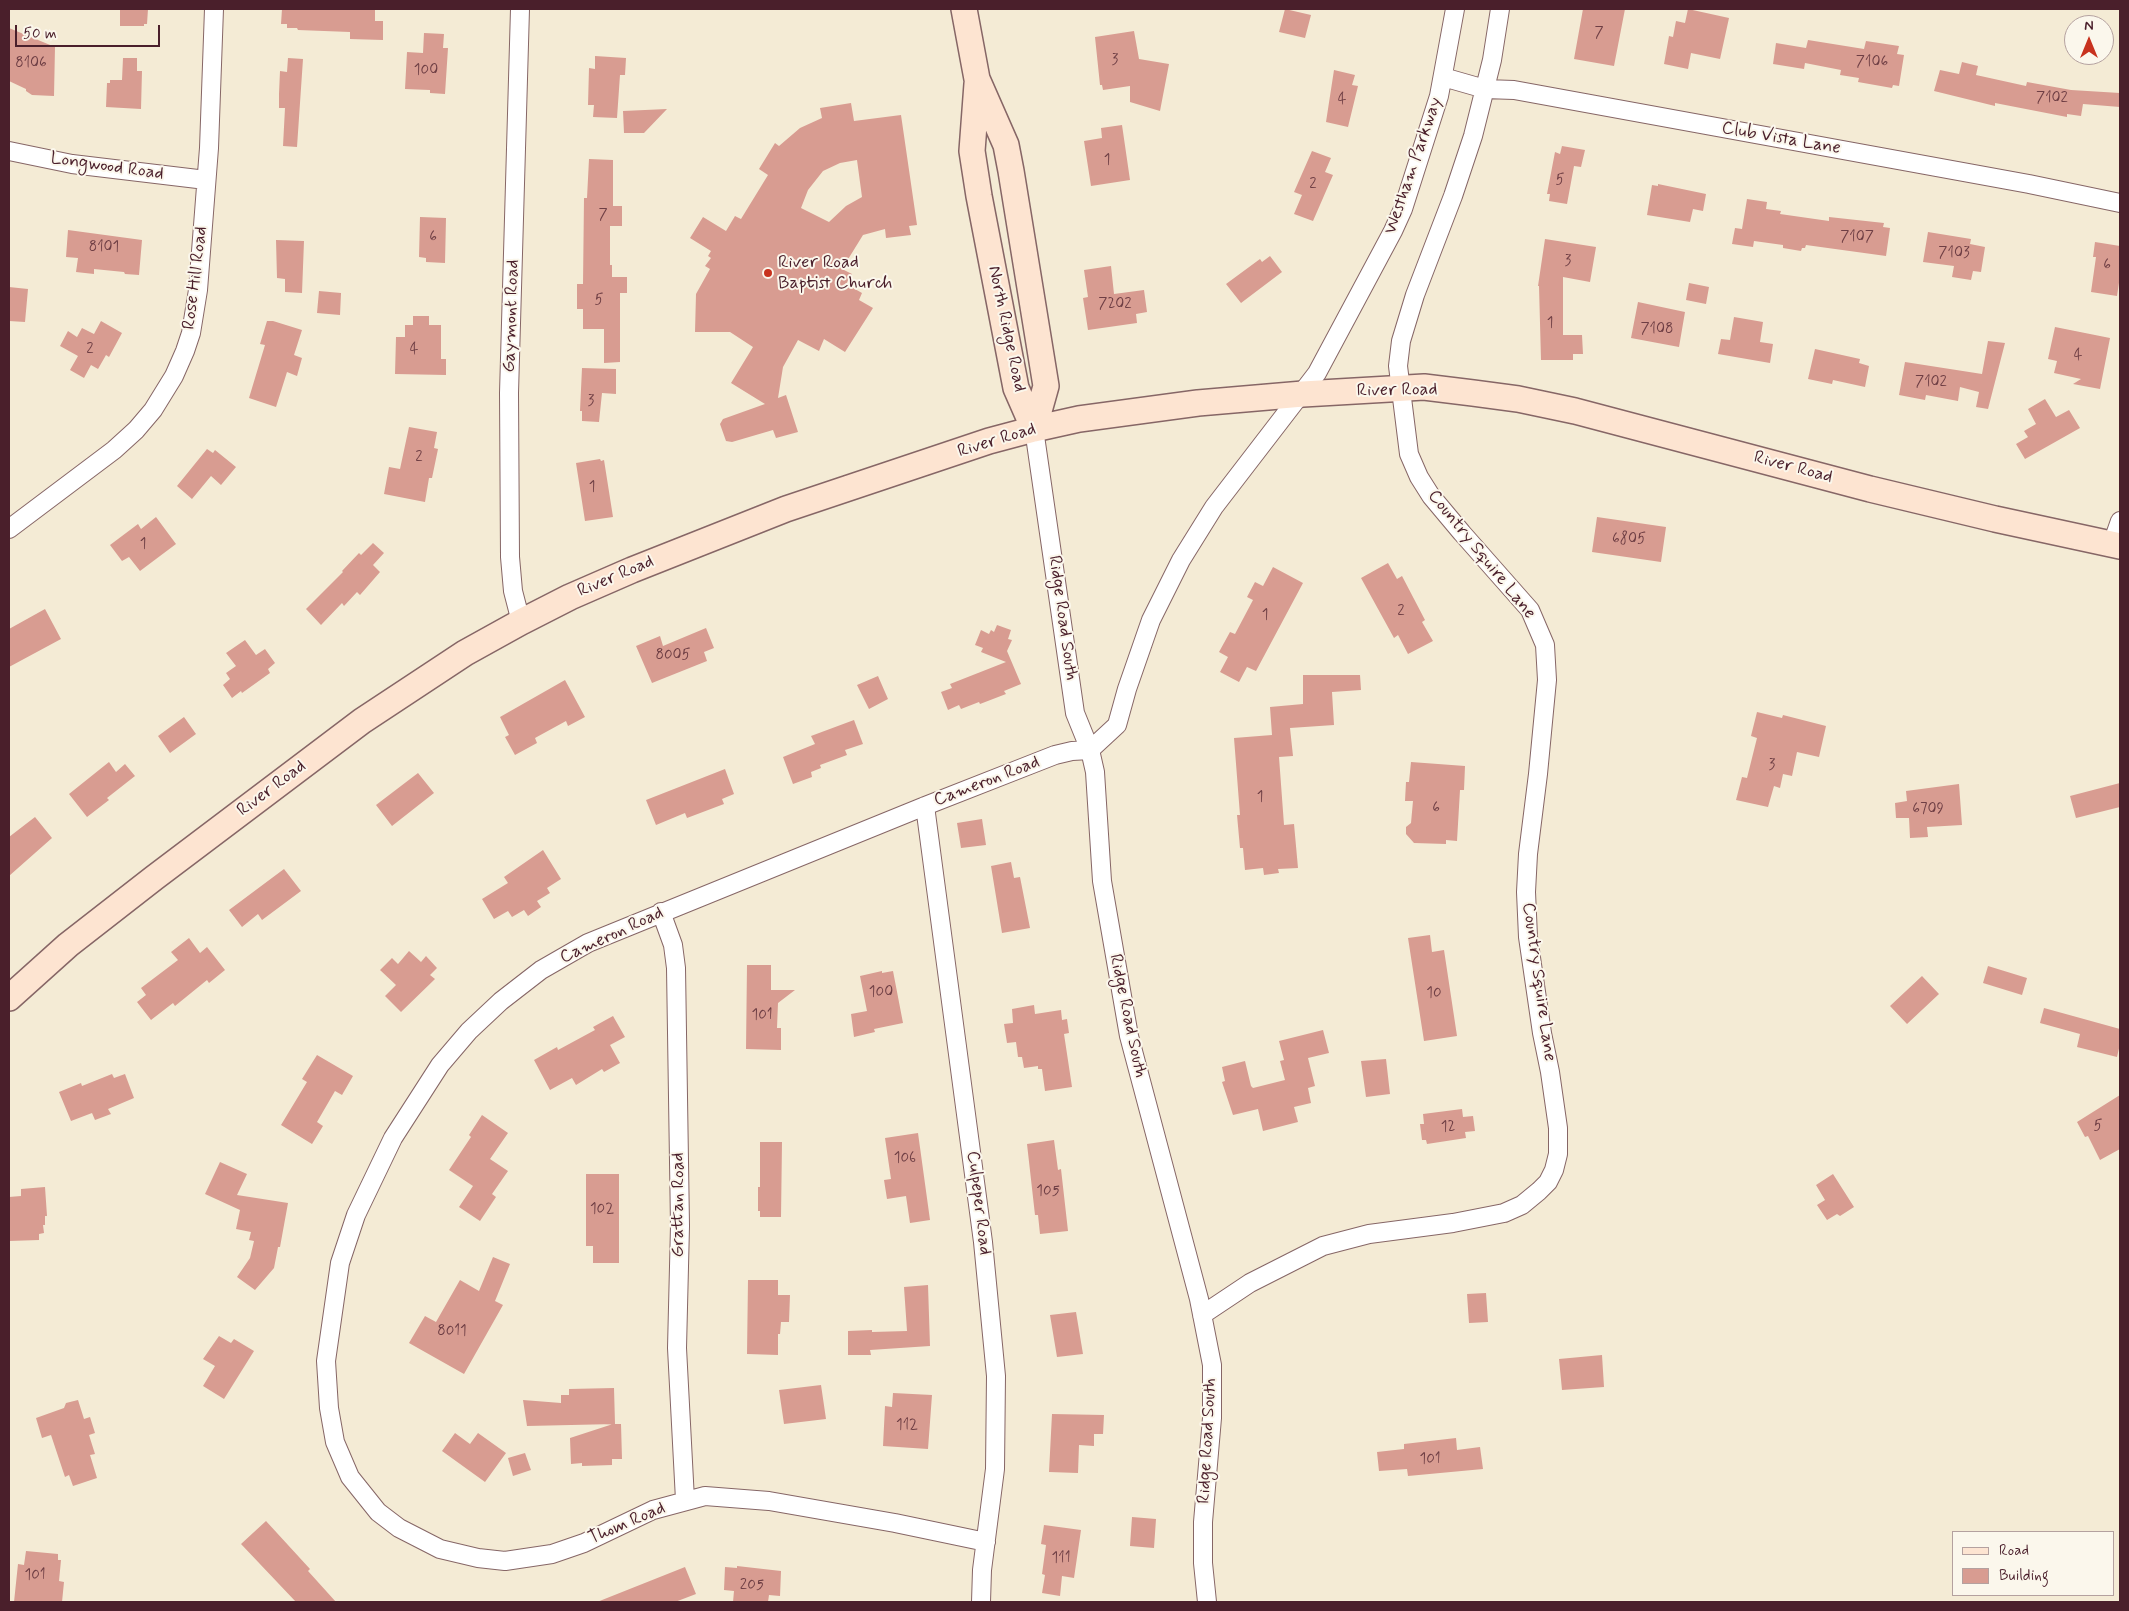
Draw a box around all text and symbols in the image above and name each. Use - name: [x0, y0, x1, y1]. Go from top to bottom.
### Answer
- scale bar: [18, 15, 162, 47]
- north arrow: [2064, 15, 2114, 65]
- text: N: [2084, 17, 2094, 35]
- text: 50 m: [23, 24, 57, 44]
- house number: 7: [1594, 25, 1604, 43]
- house number: 3: [1112, 52, 1118, 70]
- house number: 7106: [1856, 54, 1888, 72]
- house number: 8106: [15, 55, 47, 73]
- house number: 100: [414, 62, 438, 80]
- house number: 7102: [2036, 90, 2068, 108]
- house number: 4: [1338, 91, 1346, 109]
- street label: Westham Parkway: [1380, 95, 1448, 237]
- street label: Club Vista Lane: [1720, 118, 1842, 160]
- street label: Longwood Road: [49, 148, 165, 186]
- house number: 1: [1104, 152, 1110, 170]
- house number: 5: [1556, 172, 1564, 190]
- house number: 2: [1309, 176, 1317, 194]
- house number: 7: [598, 207, 608, 225]
- street label: Rose Hill Road: [179, 225, 213, 331]
- house number: 6: [429, 229, 437, 247]
- house number: 7107: [1840, 229, 1874, 247]
- house number: 8101: [89, 239, 119, 257]
- house number: 7103: [1938, 245, 1970, 263]
- place label: River Road Baptist Church: [778, 252, 892, 294]
- house number: 3: [1565, 253, 1571, 271]
- house number: 6: [2103, 257, 2111, 275]
- street label: Gaymont Road: [499, 259, 525, 373]
- street label: North Ridge Road: [982, 264, 1030, 394]
- marker: River Road Baptist Church: [762, 267, 774, 279]
- house number: 5: [595, 292, 603, 310]
- house number: 7202: [1098, 296, 1132, 314]
- house number: 1: [1547, 315, 1553, 333]
- house number: 7108: [1640, 321, 1674, 339]
- house number: 2: [86, 341, 94, 359]
- house number: 4: [410, 341, 418, 359]
- house number: 4: [2074, 347, 2082, 365]
- house number: 7102: [1915, 374, 1947, 392]
- street label: River Road: [1356, 379, 1438, 403]
- house number: 3: [588, 393, 594, 411]
- street label: River Road: [955, 419, 1039, 463]
- street label: River Road: [1751, 447, 1835, 489]
- house number: 2: [415, 449, 423, 467]
- house number: 1: [589, 479, 595, 497]
- street label: Country Squire Lane: [1422, 486, 1540, 624]
- house number: 6805: [1612, 531, 1646, 549]
- house number: 1: [140, 536, 146, 554]
- street label: River Road: [575, 551, 657, 603]
- street label: Ridge Road South: [1043, 554, 1081, 682]
- house number: 2: [1397, 603, 1405, 621]
- house number: 1: [1262, 607, 1268, 625]
- house number: 8005: [655, 647, 691, 665]
- street label: Cameron Road: [931, 752, 1043, 812]
- street label: River Road: [233, 756, 311, 822]
- house number: 3: [1769, 757, 1775, 775]
- house number: 1: [1257, 789, 1263, 807]
- house number: 6: [1432, 800, 1440, 818]
- house number: 6709: [1912, 801, 1944, 819]
- street label: Country Squire Lane: [1516, 901, 1560, 1063]
- street label: Cameron Road: [557, 903, 667, 969]
- street label: Ridge Road South: [1103, 952, 1151, 1080]
- house number: 100: [869, 984, 893, 1002]
- house number: 10: [1426, 985, 1442, 1003]
- house number: 101: [751, 1007, 773, 1025]
- house number: 5: [2094, 1118, 2102, 1136]
- house number: 12: [1441, 1119, 1455, 1137]
- house number: 106: [894, 1150, 916, 1168]
- street label: Culpeper Road: [961, 1150, 995, 1256]
- street label: Grattan Road: [668, 1152, 690, 1258]
- house number: 105: [1036, 1183, 1060, 1201]
- house number: 102: [590, 1201, 614, 1219]
- house number: 8011: [437, 1323, 467, 1341]
- street label: Ridge Road South: [1194, 1378, 1222, 1504]
- house number: 112: [896, 1417, 918, 1435]
- house number: 101: [1419, 1451, 1441, 1469]
- street label: Thom Road: [585, 1498, 669, 1550]
- legend: [1952, 1531, 2114, 1596]
- text: Road: [1999, 1541, 2029, 1561]
- house number: 111: [1052, 1550, 1070, 1568]
- text: Building: [1999, 1566, 2049, 1586]
- house number: 101: [24, 1567, 46, 1585]
- house number: 205: [740, 1577, 764, 1595]

